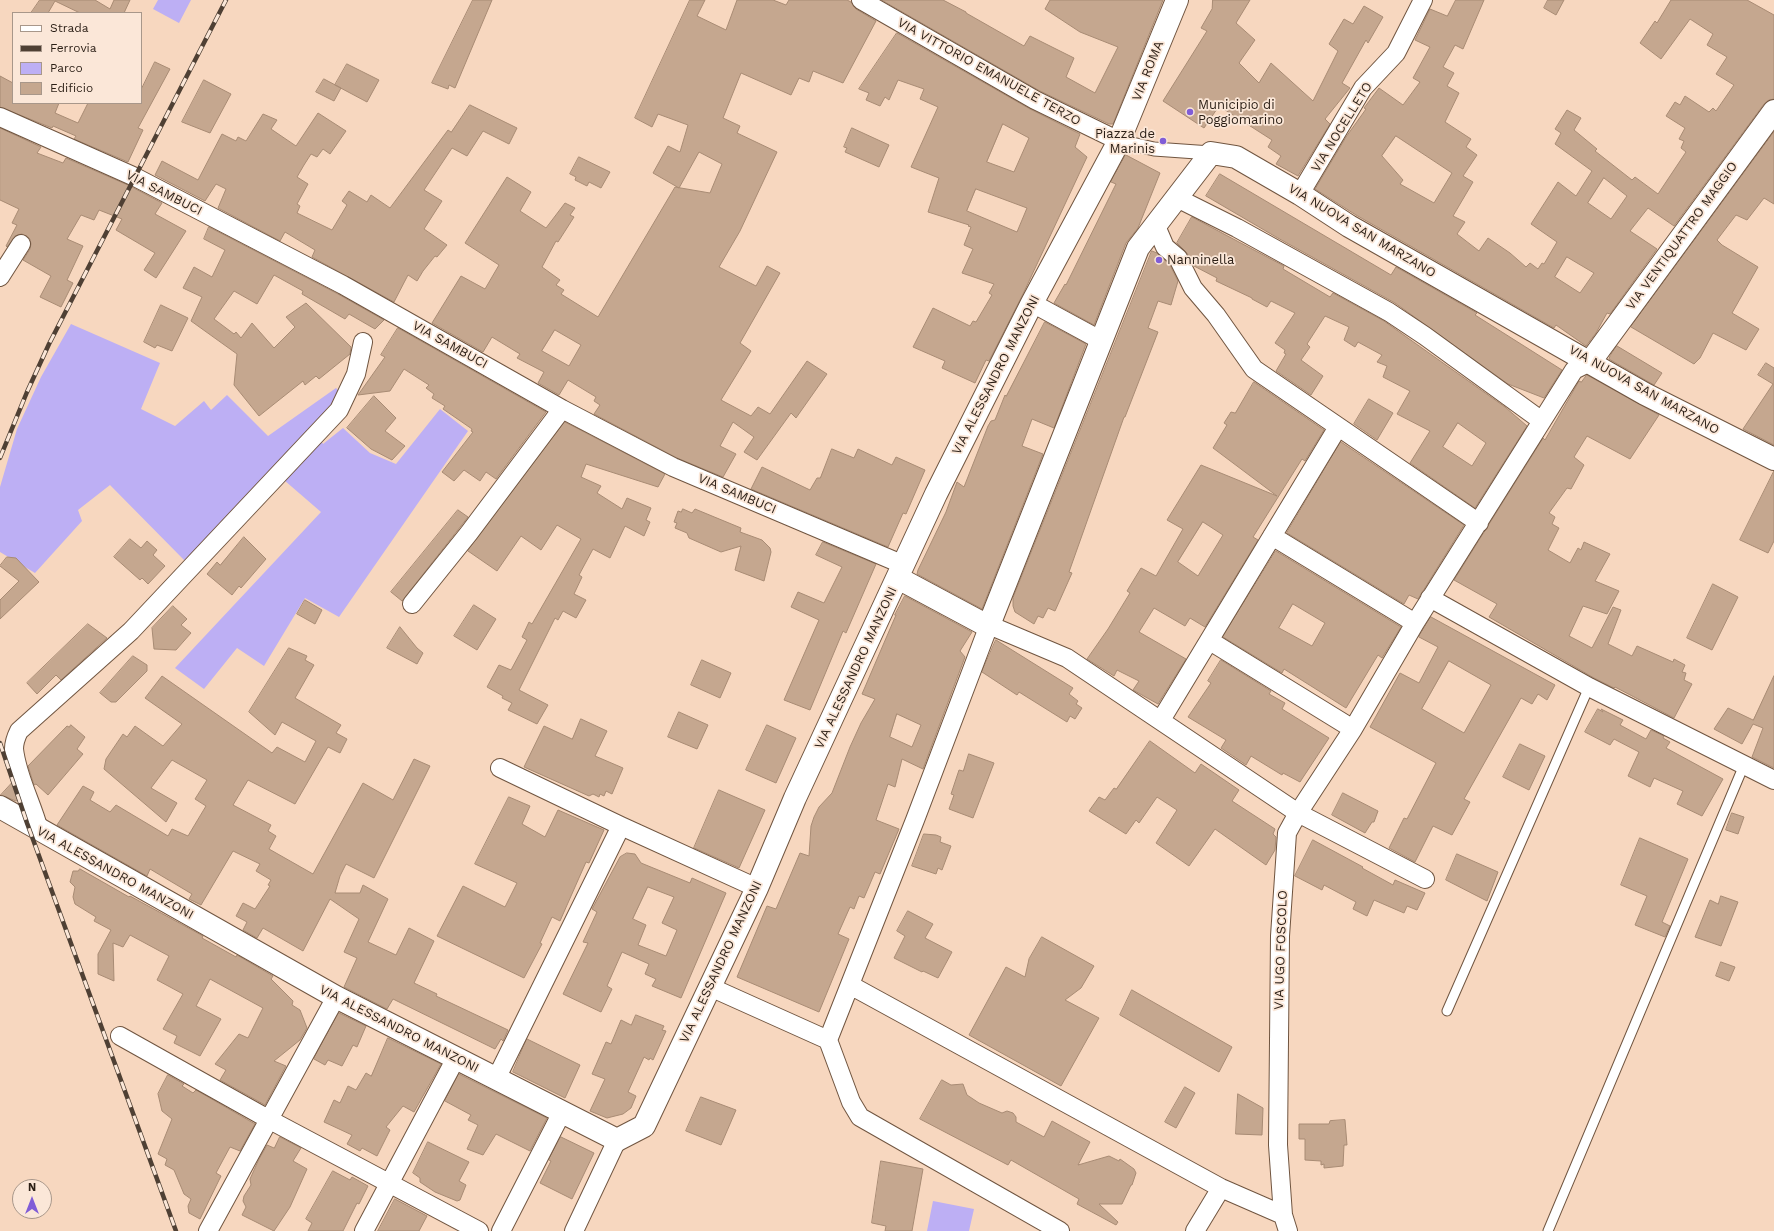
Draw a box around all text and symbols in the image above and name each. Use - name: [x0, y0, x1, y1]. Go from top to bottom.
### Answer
- legend: [12, 12, 142, 104]
- street label: VIA VITTORIO EMANUELE TERZO: [895, 15, 1083, 129]
- text: Strada: [50, 21, 89, 35]
- street label: VIA ROMA: [1129, 39, 1167, 103]
- text: Ferrovia: [50, 41, 97, 55]
- text: Parco: [50, 61, 83, 75]
- street label: VIA NOCELLETO: [1308, 79, 1376, 175]
- text: Edificio: [50, 81, 93, 95]
- place label: Municipio di Poggiomarino: [1198, 97, 1283, 128]
- marker: Municipio di Poggiomarino: [1185, 107, 1195, 117]
- place label: Piazza de Marinis: [1095, 126, 1155, 157]
- marker: Piazza de Marinis: [1158, 136, 1168, 146]
- street label: VIA VENTIQUATTRO MAGGIO: [1623, 159, 1741, 313]
- street label: VIA SAMBUCI: [123, 167, 205, 219]
- street label: VIA NUOVA SAN MARZANO: [1285, 181, 1439, 281]
- place label: Nanninella: [1167, 252, 1234, 268]
- marker: Nanninella: [1154, 255, 1164, 265]
- street label: VIA ALESSANDRO MANZONI: [949, 293, 1043, 457]
- street label: VIA SAMBUCI: [410, 318, 490, 372]
- street label: VIA NUOVA SAN MARZANO: [1566, 342, 1722, 438]
- street label: VIA SAMBUCI: [695, 470, 779, 518]
- street label: VIA ALESSANDRO MANZONI: [812, 584, 900, 752]
- street label: VIA ALESSANDRO MANZONI: [34, 823, 196, 923]
- street label: VIA ALESSANDRO MANZONI: [677, 878, 765, 1046]
- street label: VIA UGO FOSCOLO: [1271, 890, 1291, 1010]
- street label: VIA ALESSANDRO MANZONI: [317, 982, 481, 1076]
- north arrow: [12, 1179, 52, 1219]
- text: N: [28, 1181, 36, 1194]

